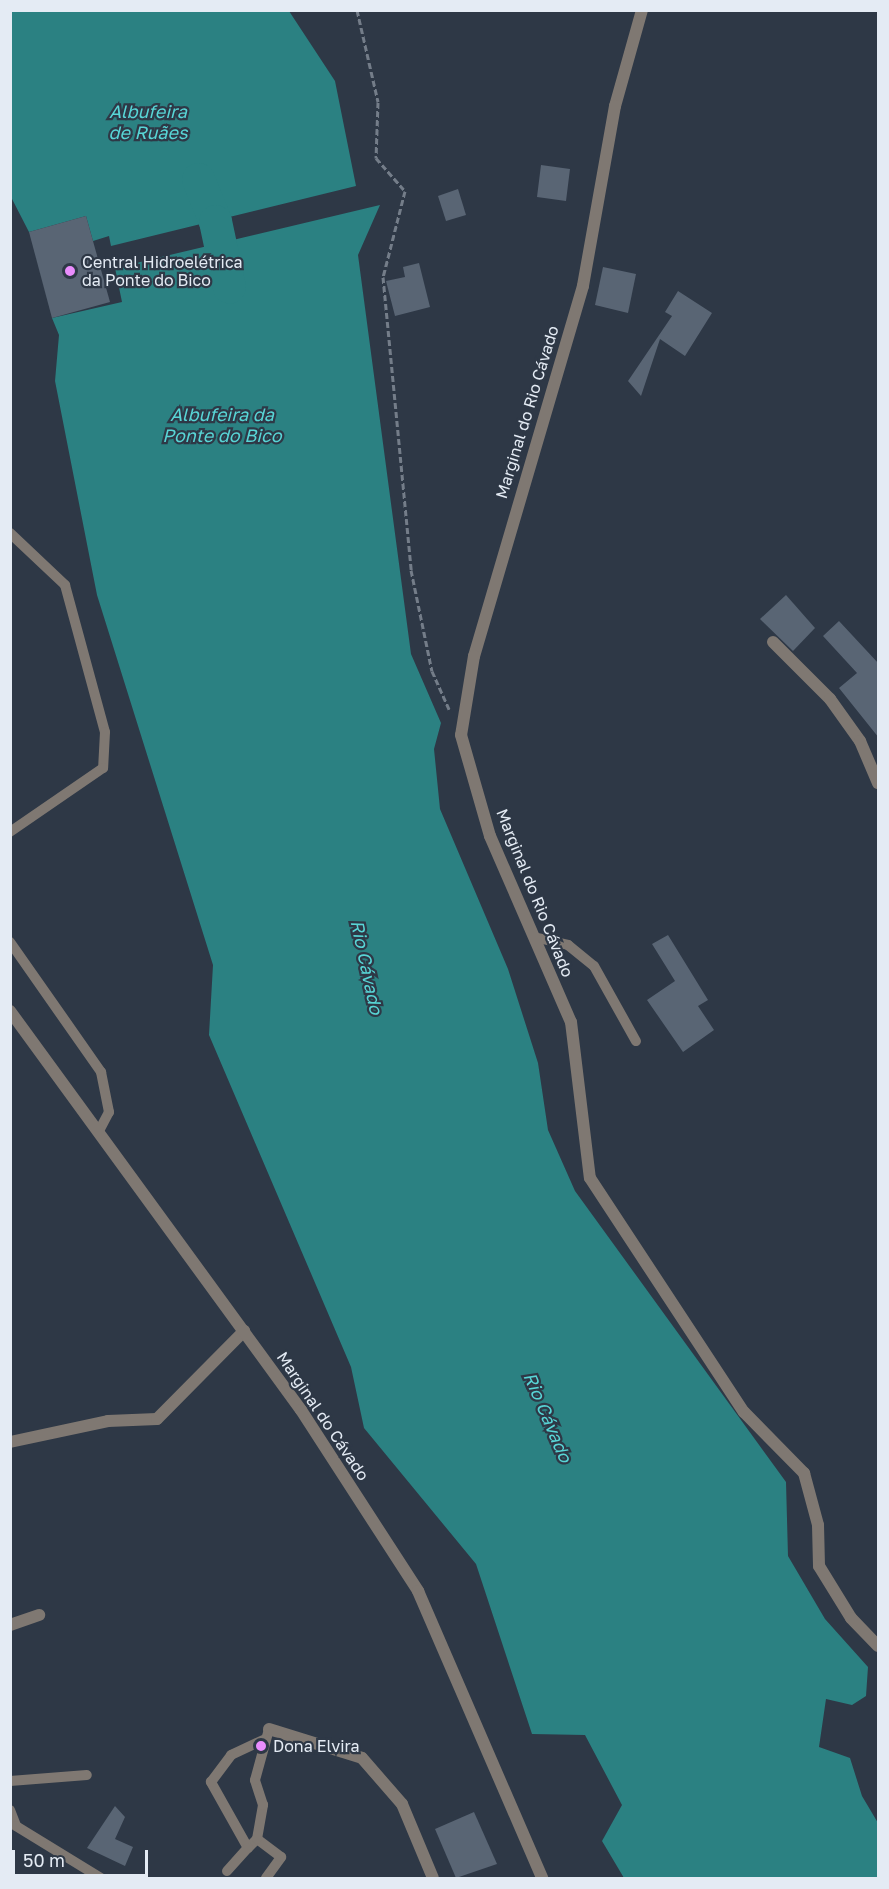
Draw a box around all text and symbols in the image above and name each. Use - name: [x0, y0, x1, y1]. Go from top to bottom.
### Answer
- water label: Albufeira de Ruães: [109, 101, 187, 144]
- place label: Central Hidroelétrica da Ponte do Bico: [82, 252, 243, 290]
- marker: Central Hidroelétrica da Ponte do Bico: [63, 264, 77, 278]
- street label: Marginal do Rio Cávado: [492, 323, 562, 501]
- water label: Albufeira da Ponte do Bico: [162, 404, 282, 446]
- street label: Marginal do Rio Cávado: [492, 806, 578, 980]
- water label: Rio Cávado: [346, 918, 388, 1016]
- street label: Marginal do Cávado: [273, 1348, 373, 1484]
- water label: Rio Cávado: [519, 1369, 577, 1465]
- place label: Dona Elvira: [273, 1736, 360, 1756]
- marker: Dona Elvira: [254, 1739, 268, 1753]
- scale bar: [15, 1838, 152, 1876]
- text: 50 m: [23, 1849, 65, 1871]

